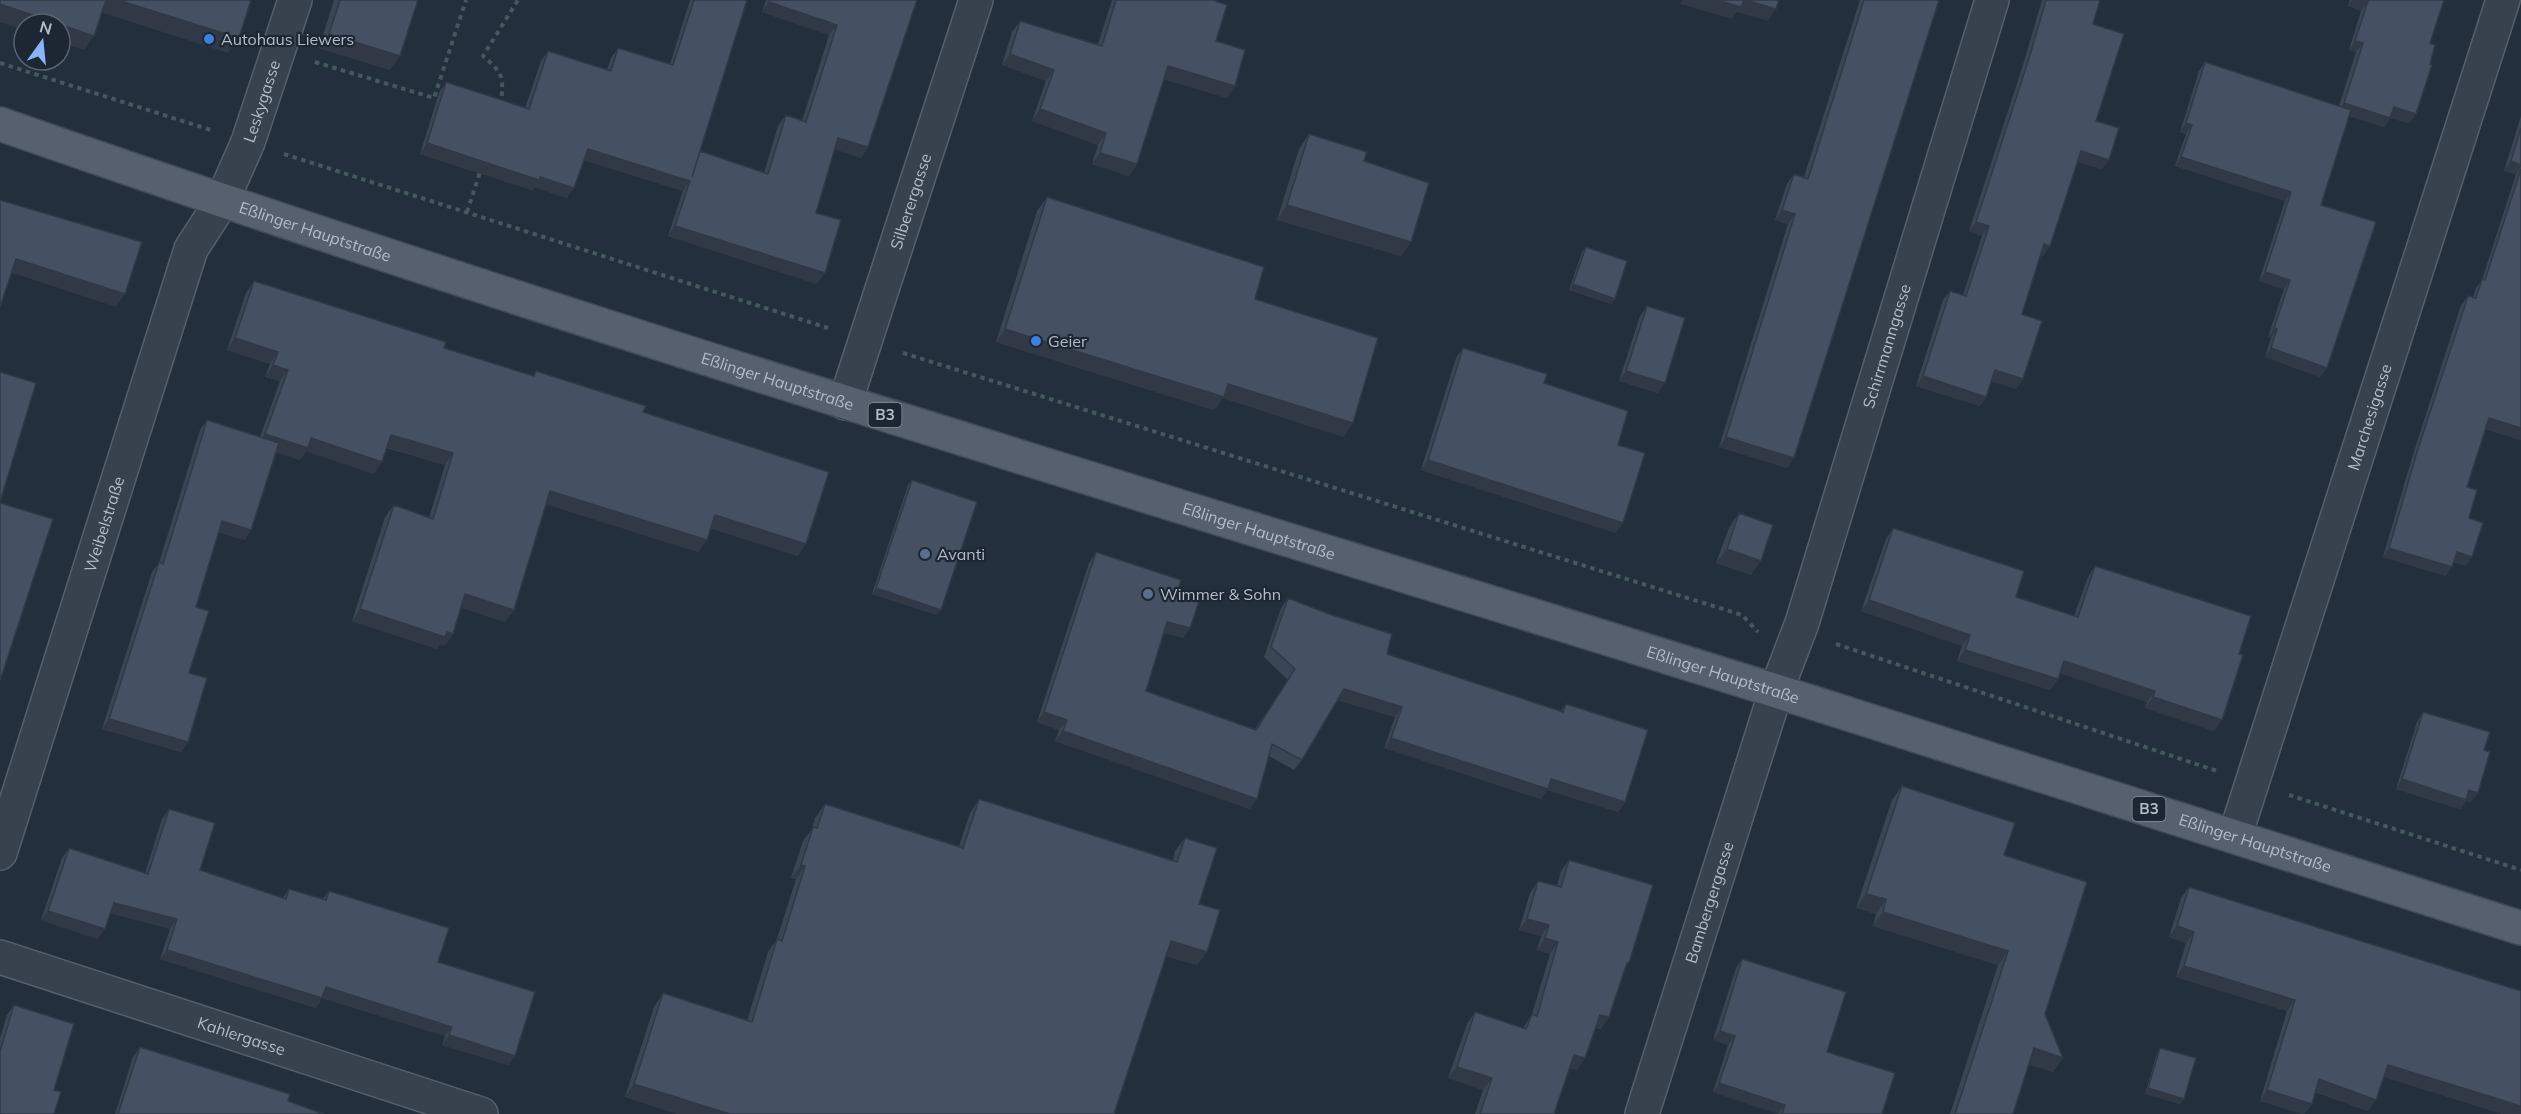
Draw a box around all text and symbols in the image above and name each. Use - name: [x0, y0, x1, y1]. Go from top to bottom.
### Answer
- north arrow: [12, 12, 72, 72]
- text: N: [37, 16, 54, 39]
- place label: Autohaus Liewers: [221, 29, 354, 49]
- marker: Autohaus Liewers: [202, 32, 216, 46]
- street label: Leskygasse: [239, 58, 284, 145]
- street label: Silberergasse: [886, 151, 935, 252]
- street label: Eßlinger Hauptstraße: [237, 197, 394, 266]
- street label: Schirrmanngasse: [1858, 281, 1915, 411]
- place label: Geier: [1048, 331, 1087, 351]
- marker: Geier: [1029, 334, 1043, 348]
- street label: Eßlinger Hauptstraße: [699, 347, 856, 414]
- street label: Marchesigasse: [2343, 361, 2396, 473]
- road number: B3: [868, 403, 902, 427]
- street label: Weibelstraße: [80, 474, 129, 574]
- street label: Eßlinger Hauptstraße: [1180, 498, 1338, 564]
- place label: Avanti: [937, 544, 985, 564]
- marker: Avanti: [918, 547, 932, 561]
- place label: Wimmer & Sohn: [1160, 584, 1281, 604]
- marker: Wimmer & Sohn: [1141, 587, 1155, 601]
- street label: Eßlinger Hauptstraße: [1644, 641, 1802, 708]
- road number: B3: [2132, 797, 2166, 821]
- street label: Eßlinger Hauptstraße: [2176, 809, 2334, 876]
- street label: Bambergergasse: [1680, 839, 1738, 966]
- street label: Kahlergasse: [195, 1012, 288, 1059]

